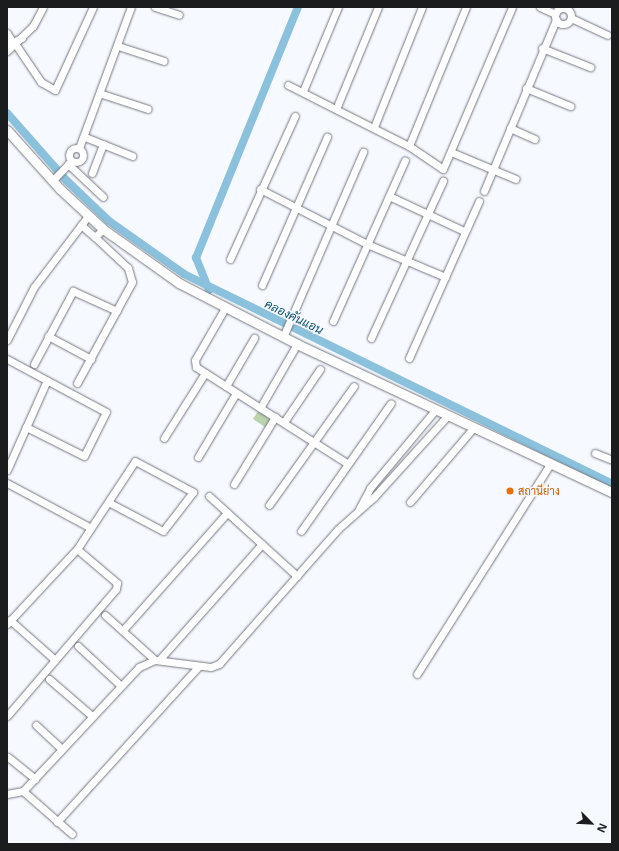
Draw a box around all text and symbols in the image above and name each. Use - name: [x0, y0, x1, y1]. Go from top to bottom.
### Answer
- water label: คลองคันแอน: [262, 297, 326, 337]
- place label: สถานีย่าง: [518, 484, 560, 498]
- marker: สถานีย่าง: [505, 486, 515, 496]
- north arrow: [571, 803, 611, 843]
- text: N: [594, 821, 611, 835]

